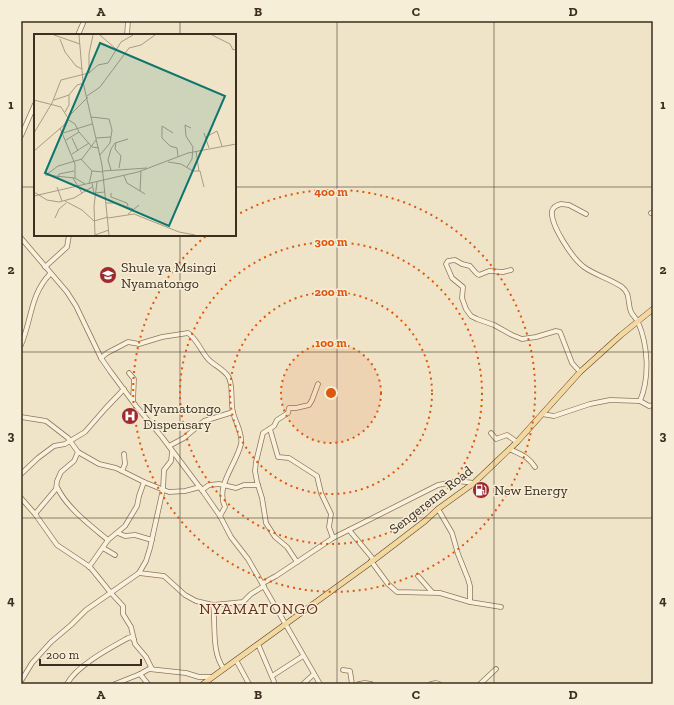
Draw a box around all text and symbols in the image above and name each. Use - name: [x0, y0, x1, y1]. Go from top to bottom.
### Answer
- text: A: [97, 4, 106, 19]
- text: B: [254, 4, 262, 19]
- text: C: [412, 4, 420, 19]
- text: D: [568, 4, 578, 19]
- inset map: [34, 34, 236, 236]
- text: 1: [8, 97, 14, 112]
- text: 1: [660, 97, 666, 112]
- text: 400 m: [314, 185, 348, 199]
- text: 300 m: [315, 235, 348, 249]
- place label: Shule ya Msingi Nyamatongo: [121, 259, 216, 292]
- text: 2: [8, 262, 15, 277]
- text: 2: [660, 262, 667, 277]
- school or university icon: Shule ya Msingi Nyamatongo: [98, 265, 118, 285]
- text: 200 m: [314, 285, 348, 299]
- text: 100 m: [315, 336, 347, 350]
- centre of rings: [324, 386, 338, 400]
- place label: Nyamatongo Dispensary: [143, 400, 221, 433]
- hospital icon: Nyamatongo Dispensary: [120, 406, 140, 426]
- text: 3: [8, 428, 15, 443]
- text: 3: [660, 428, 667, 443]
- street label: Sengerema Road: [386, 462, 476, 538]
- fuel station icon: New Energy: [471, 480, 491, 500]
- place label: New Energy: [494, 482, 568, 499]
- text: 4: [7, 593, 15, 608]
- text: 4: [659, 593, 667, 608]
- district label: NYAMATONGO: [199, 599, 319, 618]
- scale bar: [40, 641, 141, 667]
- text: 200 m: [46, 648, 80, 662]
- text: A: [97, 687, 106, 702]
- text: B: [254, 687, 262, 702]
- text: C: [412, 687, 420, 702]
- text: D: [568, 687, 578, 702]

